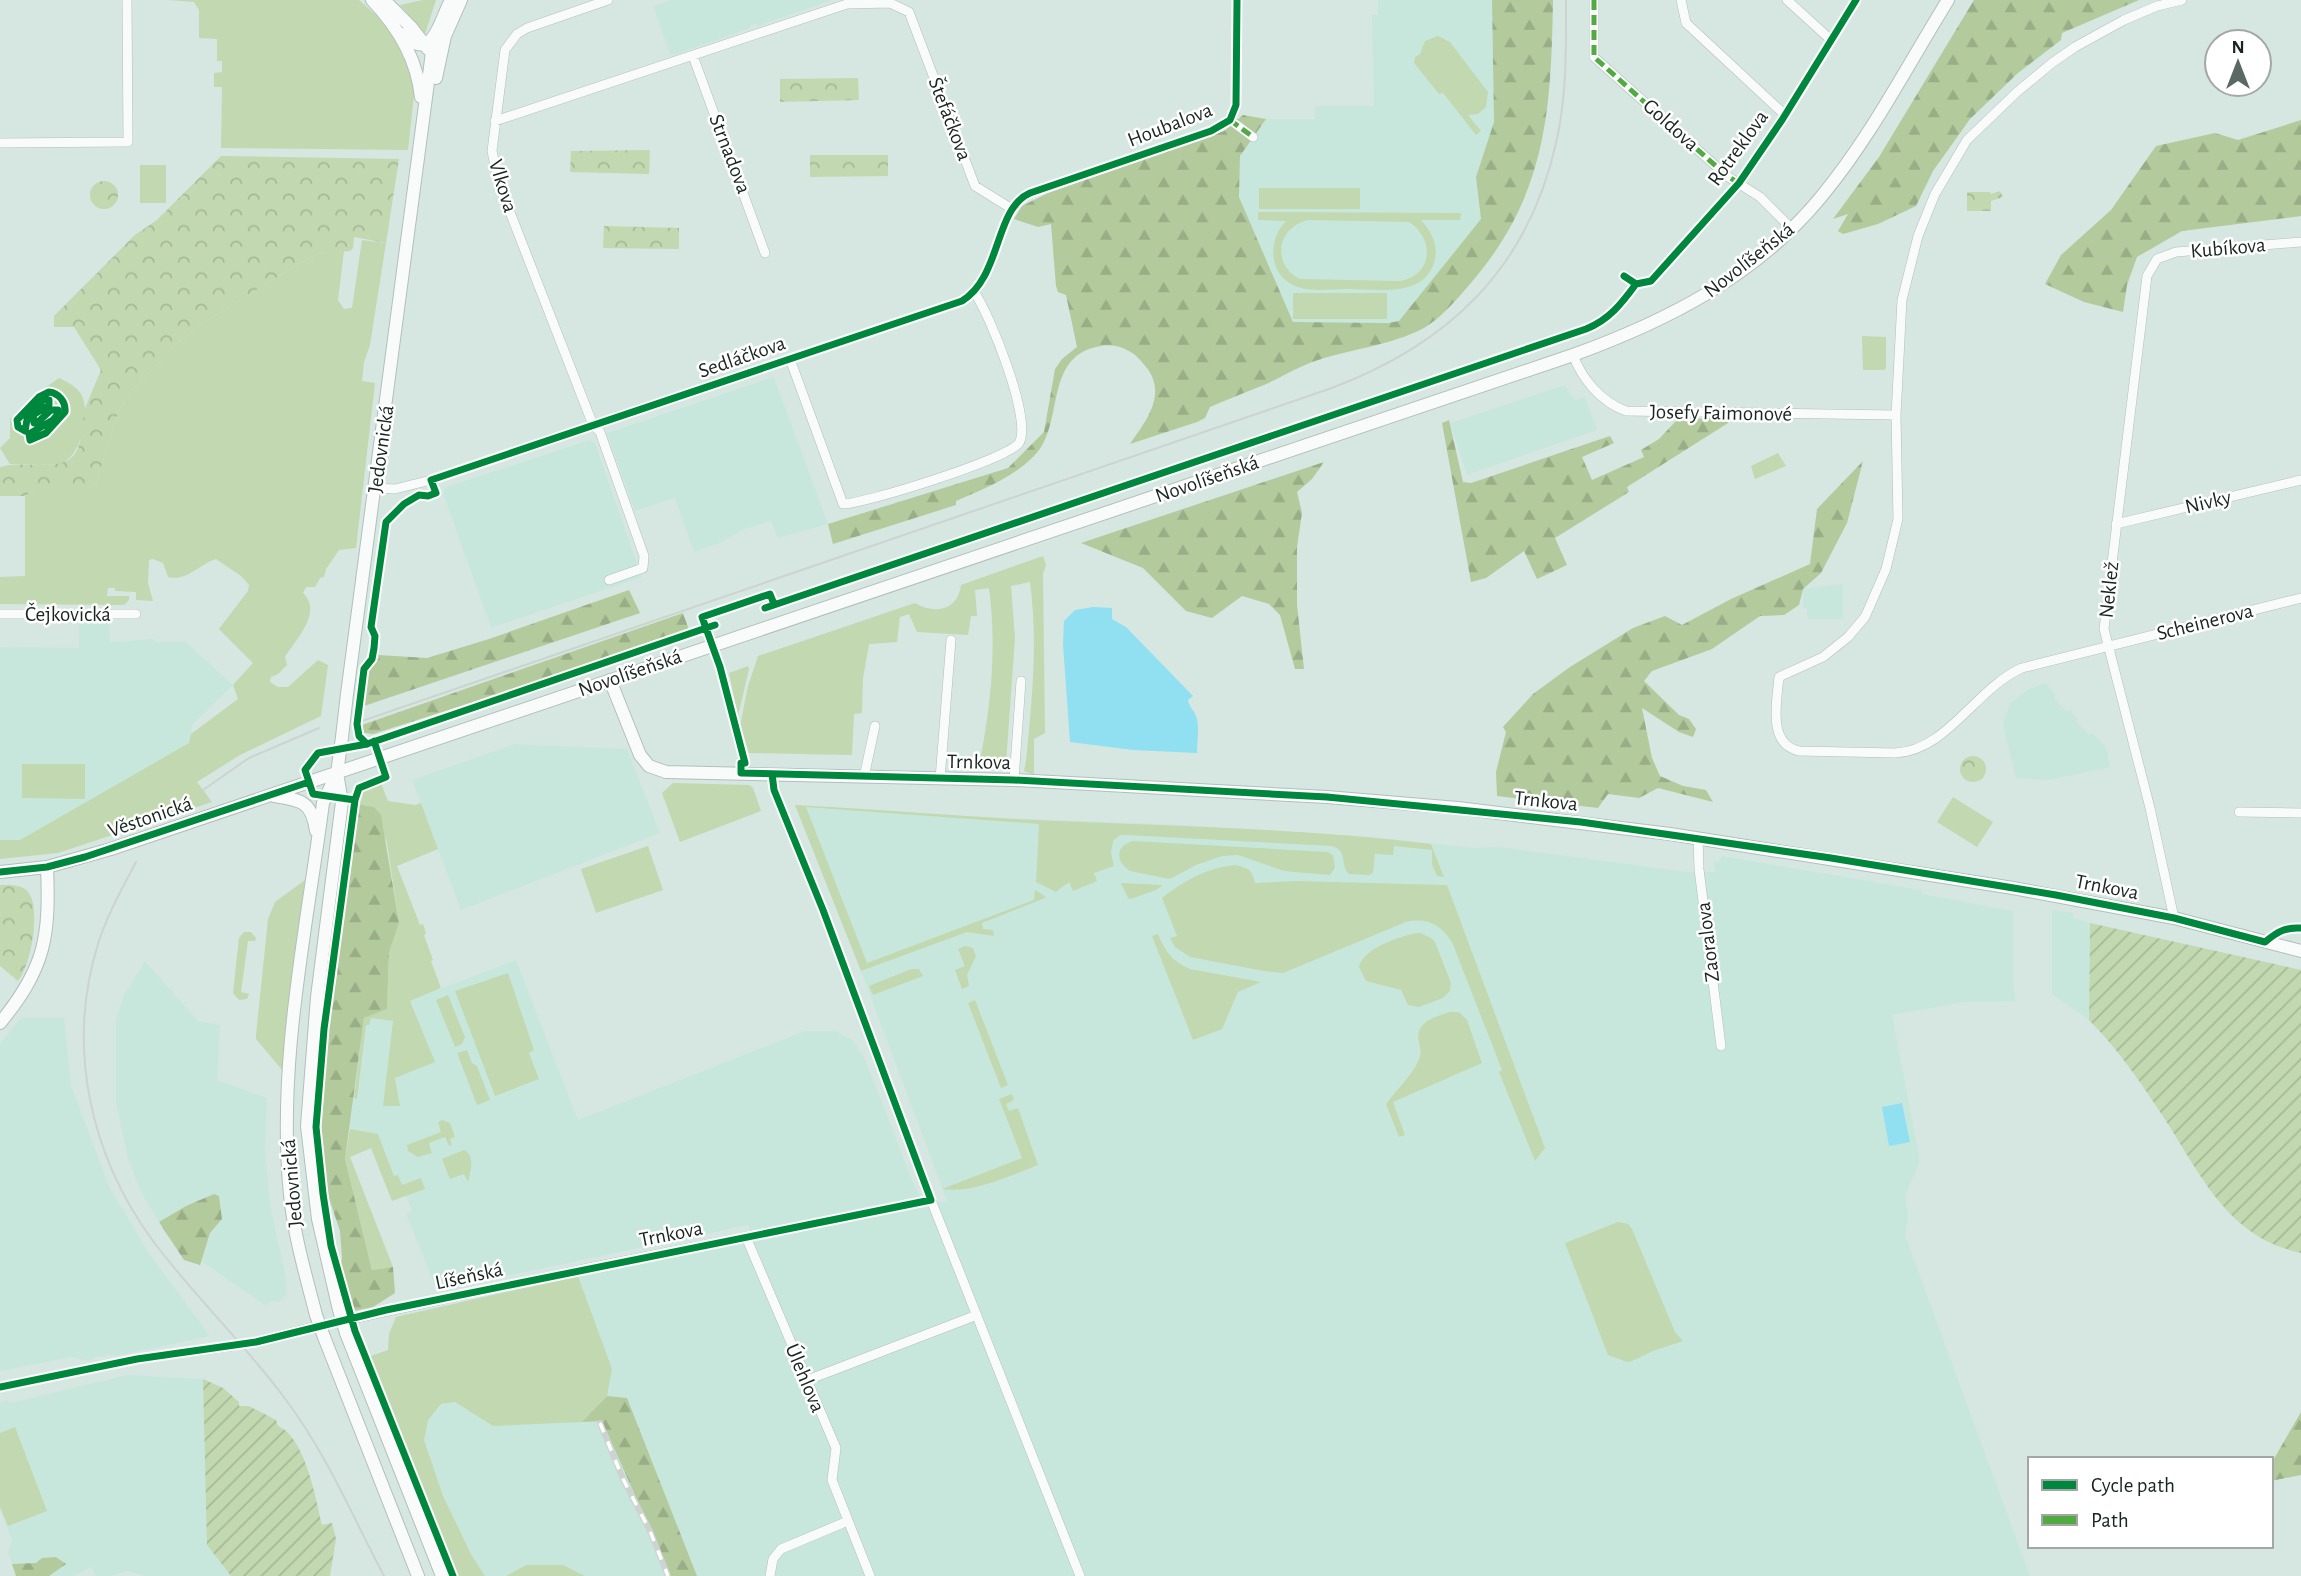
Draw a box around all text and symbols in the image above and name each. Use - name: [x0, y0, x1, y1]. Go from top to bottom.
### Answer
- north arrow: [2203, 28, 2273, 98]
- text: N: [2231, 38, 2245, 57]
- street label: Štefáčkova: [925, 74, 977, 164]
- street label: Goldova: [1639, 95, 1703, 155]
- street label: Houbalova: [1125, 99, 1216, 151]
- street label: Rotreklova: [1704, 106, 1772, 190]
- street label: Strnadova: [705, 111, 755, 197]
- street label: Vlkova: [485, 157, 521, 215]
- street label: Novolíšeňská: [1700, 218, 1798, 302]
- street label: Kubíkova: [2190, 234, 2267, 262]
- street label: Sedláčkova: [696, 332, 788, 382]
- street label: Josefy Faimonové: [1650, 401, 1792, 425]
- street label: Jedovnická: [364, 403, 398, 494]
- street label: Novolíšeňská: [1153, 451, 1262, 507]
- street label: Nivky: [2183, 486, 2233, 517]
- street label: Neklež: [2096, 561, 2122, 619]
- street label: Scheinerova: [2155, 600, 2256, 644]
- street label: Čejkovická: [25, 602, 111, 625]
- street label: Novolíšeňská: [576, 645, 685, 701]
- street label: Trnkova: [947, 751, 1012, 773]
- street label: Trnkova: [1513, 787, 1579, 815]
- street label: Věstonická: [105, 793, 195, 841]
- street label: Trnkova: [2074, 871, 2141, 903]
- street label: Zaoralova: [1693, 900, 1723, 983]
- street label: Jedovnická: [278, 1138, 306, 1228]
- street label: Trnkova: [638, 1218, 705, 1250]
- street label: Líšeňská: [433, 1259, 505, 1293]
- street label: Úlehlova: [781, 1340, 831, 1416]
- legend: [2028, 1457, 2273, 1548]
- text: Cycle path: [2091, 1475, 2175, 1496]
- text: Path: [2091, 1510, 2129, 1531]

